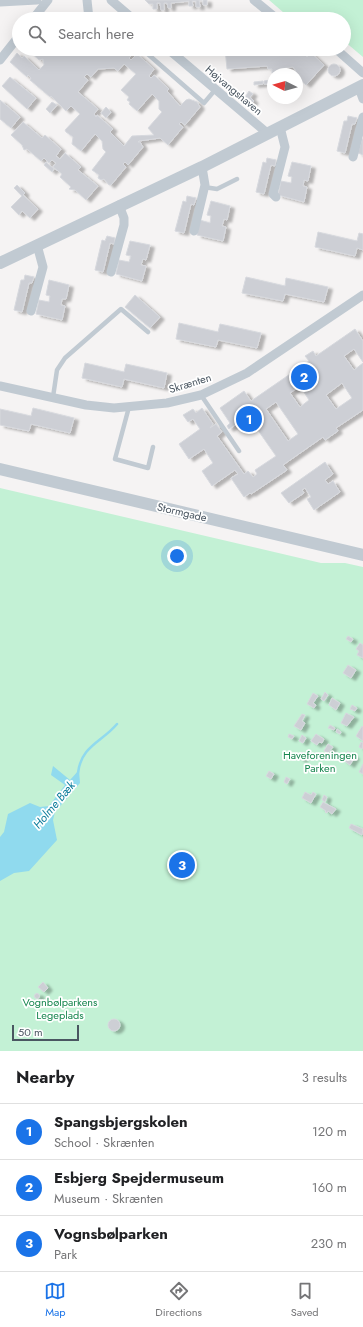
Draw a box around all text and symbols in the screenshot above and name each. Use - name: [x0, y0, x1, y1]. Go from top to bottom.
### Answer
- search box: [12, 12, 351, 56]
- icon: search: [26, 23, 48, 45]
- text: Search here: [58, 23, 134, 45]
- street label: Højvangshaven: [202, 61, 266, 119]
- north arrow: [267, 68, 303, 104]
- pin: 2: [291, 362, 317, 392]
- street label: Skrænten: [167, 369, 213, 397]
- pin: 1: [236, 404, 262, 434]
- street label: Stormgade: [156, 499, 209, 526]
- your location: [167, 546, 187, 566]
- park label: Haveforeningen Parken: [283, 747, 357, 776]
- water label: Holme Bæk: [29, 777, 80, 833]
- pin: 3: [169, 850, 195, 880]
- park label: Vognbølparkens Legeplads: [22, 994, 98, 1023]
- scale bar: [12, 1023, 79, 1042]
- text: 50 m: [18, 1024, 43, 1040]
- text: Nearby: [16, 1065, 74, 1089]
- text: 3 results: [302, 1068, 347, 1087]
- text: Spangsbjergskolen: [54, 1111, 188, 1133]
- text: 1: [26, 1122, 32, 1141]
- text: 120 m: [312, 1122, 347, 1141]
- text: School · Skrænten: [54, 1133, 155, 1152]
- text: Esbjerg Spejdermuseum: [54, 1167, 224, 1189]
- text: 2: [25, 1178, 33, 1197]
- text: 160 m: [312, 1178, 347, 1197]
- text: Museum · Skrænten: [54, 1189, 163, 1208]
- text: Vognsbølparken: [54, 1223, 168, 1245]
- text: 3: [25, 1234, 33, 1253]
- text: 230 m: [311, 1234, 347, 1253]
- text: Park: [54, 1245, 77, 1264]
- tab: Map: [44, 1280, 66, 1320]
- tab: Directions: [155, 1280, 202, 1320]
- tab: Saved: [291, 1280, 319, 1320]

